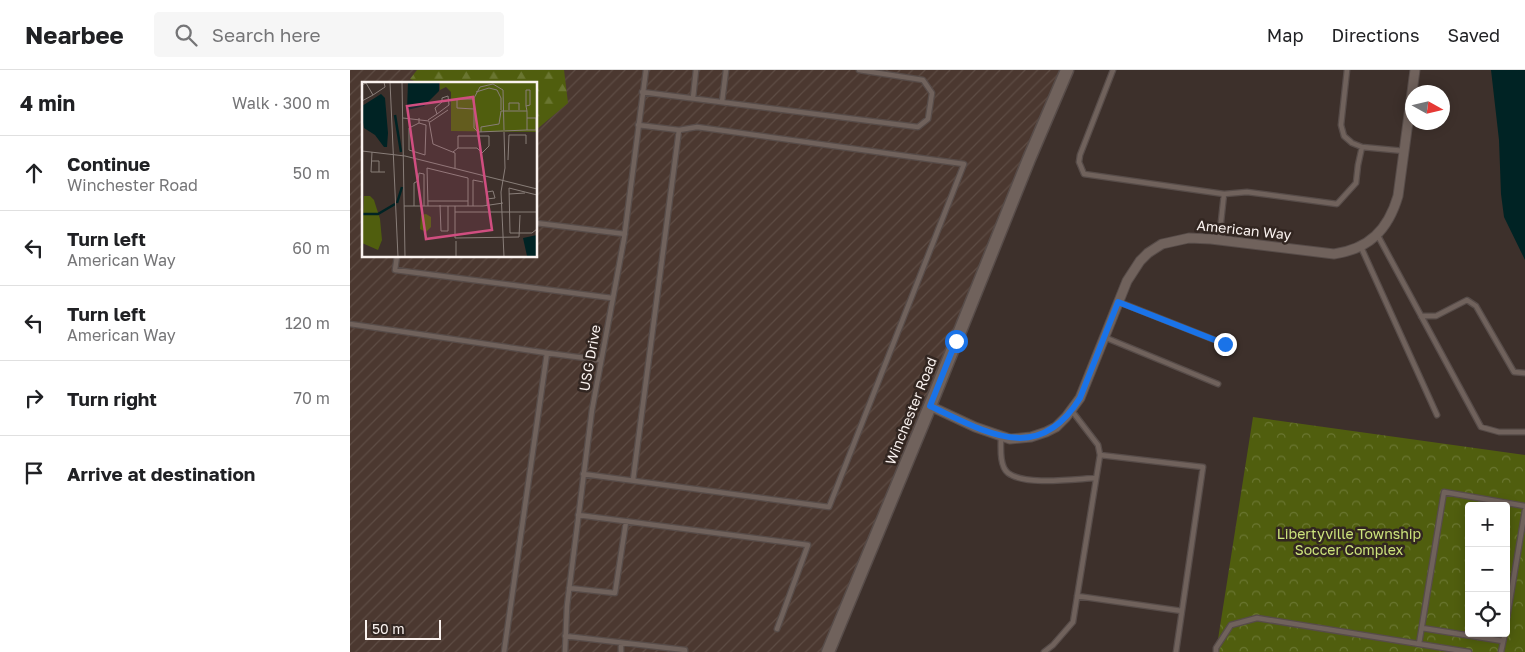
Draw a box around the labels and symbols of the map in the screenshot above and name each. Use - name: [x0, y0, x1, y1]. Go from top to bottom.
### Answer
- inset map: [362, 82, 538, 258]
- north arrow: [1405, 85, 1450, 130]
- street label: American Way: [1196, 216, 1292, 243]
- street label: USG Drive: [575, 323, 604, 393]
- route start: [945, 330, 968, 353]
- route end: [1214, 333, 1237, 356]
- street label: Winchester Road: [881, 355, 940, 467]
- park label: Libertyville Township Soccer Complex: [1277, 525, 1421, 558]
- scale bar: [365, 617, 441, 640]

